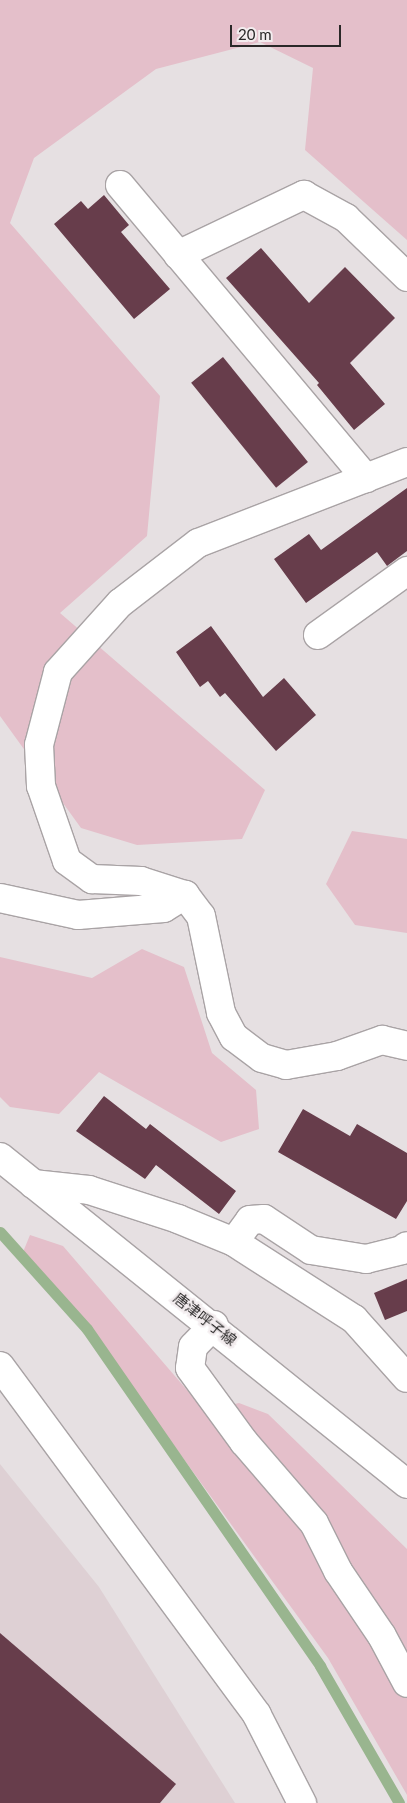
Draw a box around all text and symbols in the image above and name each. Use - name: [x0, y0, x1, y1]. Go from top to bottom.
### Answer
- scale bar: [232, 15, 343, 47]
- text: 20 m: [238, 25, 272, 43]
- street label: 唐津呼子線: [170, 1289, 240, 1349]

